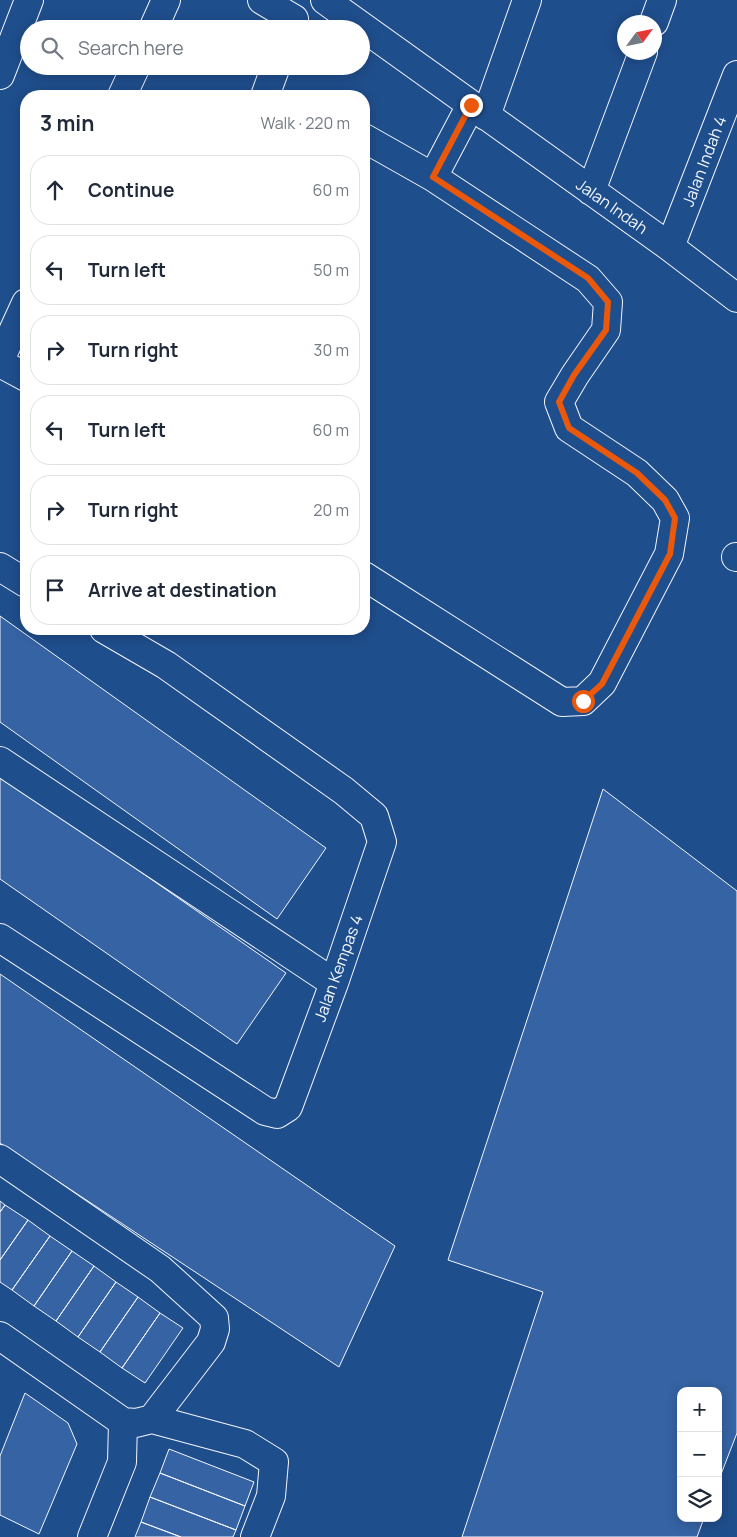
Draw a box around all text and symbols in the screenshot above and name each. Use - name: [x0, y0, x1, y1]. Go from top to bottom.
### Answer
- north arrow: [617, 15, 662, 60]
- search box: [20, 20, 370, 75]
- icon: search: [38, 34, 66, 62]
- text: Search here: [78, 35, 184, 61]
- route end: [460, 94, 483, 117]
- text: 3 min: [40, 109, 94, 137]
- text: Walk · 220 m: [260, 112, 350, 134]
- street label: Jalan Indah 4: [677, 113, 731, 209]
- street label: Jalan Indah: [572, 173, 652, 239]
- icon: ahead: [41, 176, 69, 204]
- text: Continue: [88, 177, 174, 203]
- text: 60 m: [313, 179, 349, 201]
- icon: left: [41, 256, 69, 284]
- text: Turn left: [88, 257, 166, 283]
- text: 50 m: [313, 259, 349, 281]
- icon: right: [41, 336, 69, 364]
- text: Turn right: [88, 337, 178, 363]
- text: 30 m: [314, 339, 349, 361]
- icon: left: [41, 416, 69, 444]
- text: Turn left: [88, 417, 166, 443]
- text: 60 m: [313, 419, 349, 441]
- icon: right: [41, 496, 69, 524]
- text: Turn right: [88, 497, 178, 523]
- text: 20 m: [313, 499, 349, 521]
- icon: arrive: [41, 576, 69, 604]
- text: Arrive at destination: [88, 577, 277, 603]
- route start: [572, 690, 595, 713]
- street label: Jalan Kempas 4: [308, 911, 368, 1025]
- map controls: [677, 1387, 722, 1522]
- button: +: [677, 1387, 722, 1432]
- button: −: [677, 1432, 722, 1477]
- button: layers: [677, 1477, 722, 1522]

